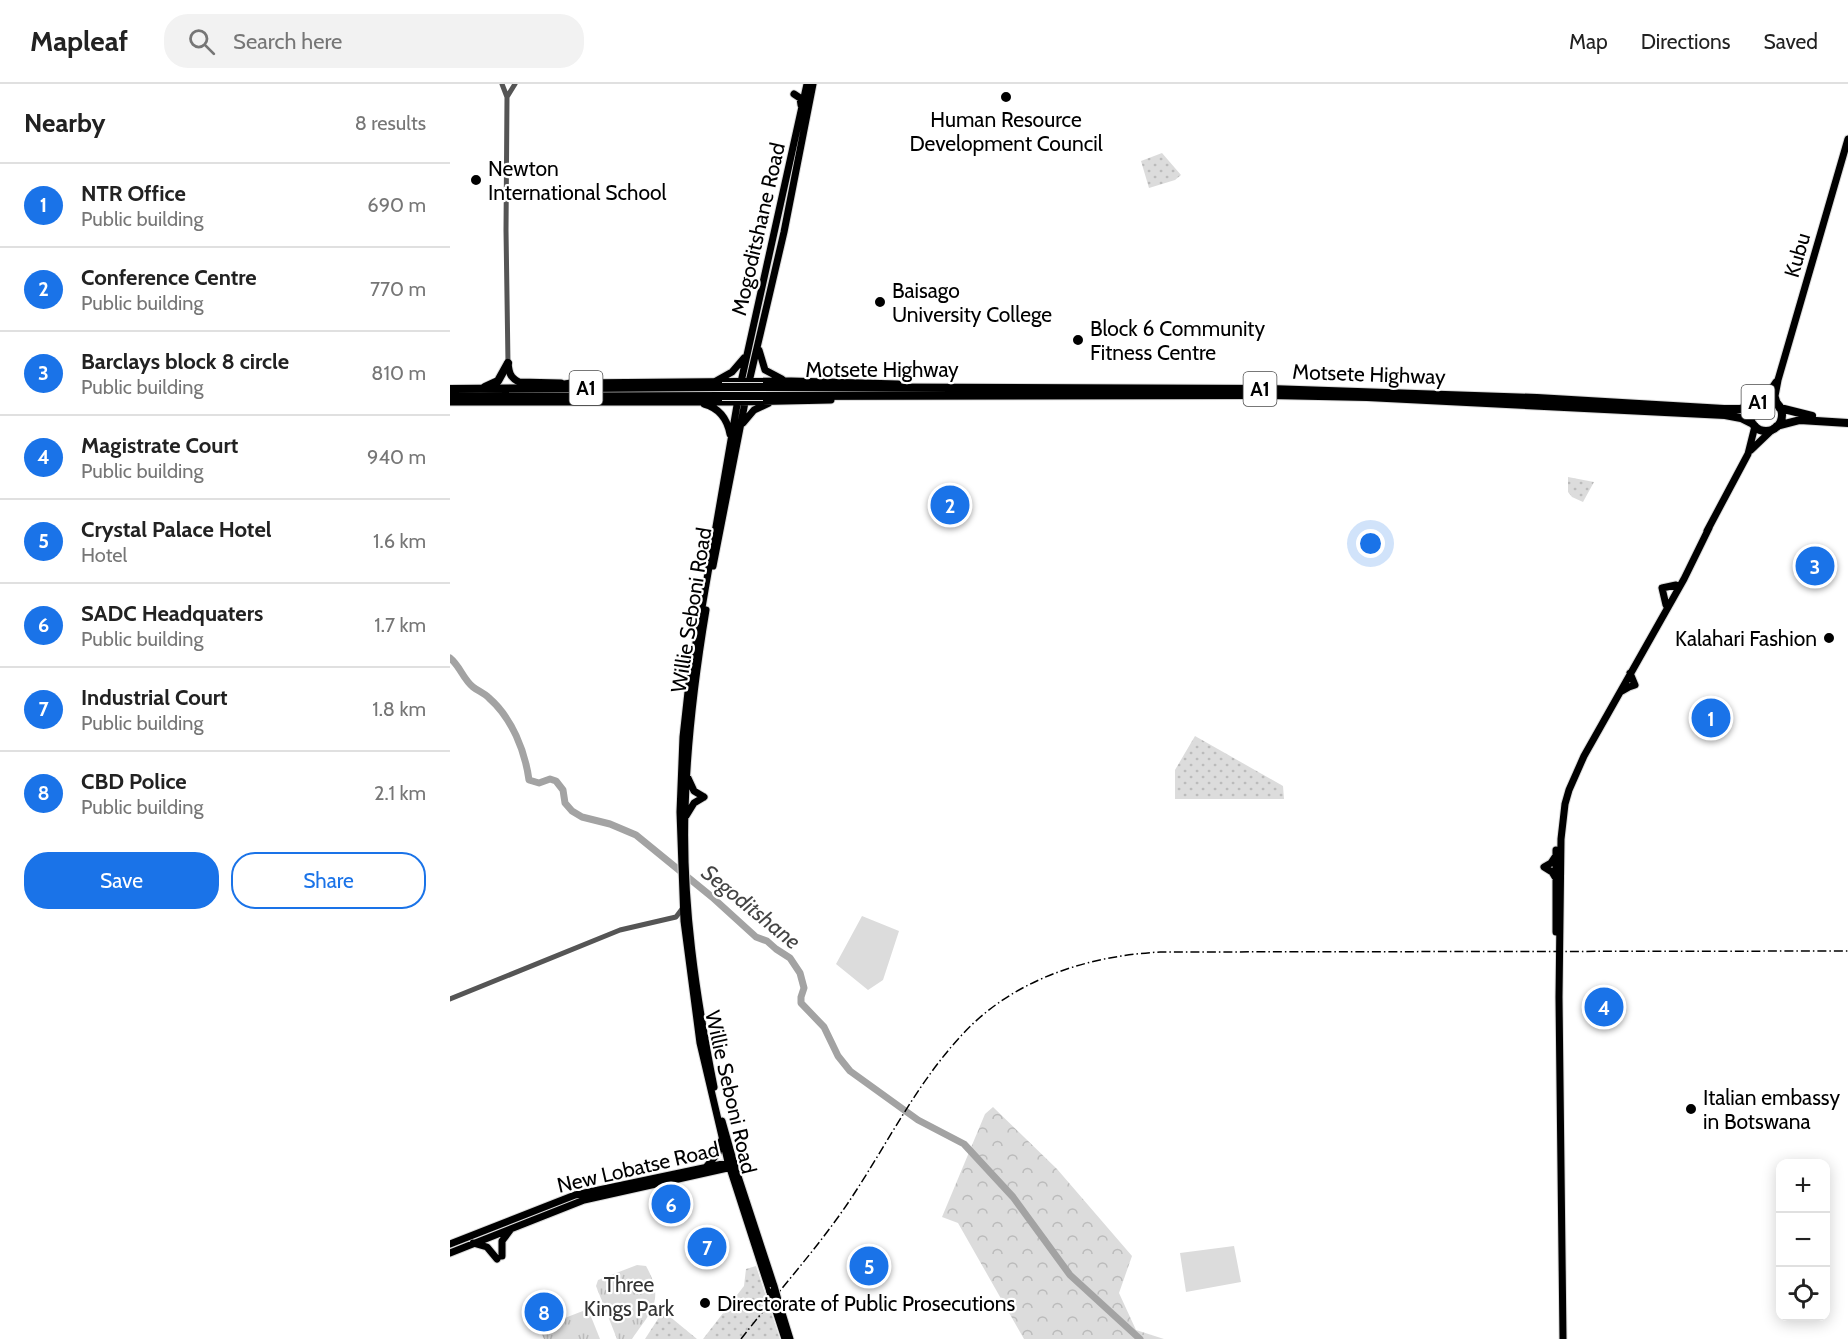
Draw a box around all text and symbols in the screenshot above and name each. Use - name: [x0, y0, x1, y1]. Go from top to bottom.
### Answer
- search box: [164, 14, 584, 68]
- text: Mapleaf: [30, 24, 128, 58]
- icon: search: [185, 25, 218, 58]
- text: Search here: [233, 28, 342, 55]
- text: Map: [1569, 29, 1608, 54]
- text: Directions: [1641, 29, 1730, 54]
- text: Saved: [1763, 29, 1818, 54]
- marker: Human Resource Development Council: [999, 90, 1013, 104]
- text: Nearby: [24, 107, 105, 139]
- place label: Human Resource Development Council: [909, 107, 1103, 156]
- text: 8 results: [355, 111, 426, 135]
- street label: Mogoditshane Road: [726, 140, 790, 318]
- place label: Newton International School: [488, 156, 667, 205]
- marker: Newton International School: [469, 173, 483, 187]
- text: NTR Office: [81, 180, 186, 207]
- text: 1: [40, 193, 47, 217]
- text: 690 m: [367, 193, 426, 217]
- text: Public building: [81, 207, 203, 231]
- street label: Kubu: [1779, 230, 1815, 280]
- text: Conference Centre: [81, 264, 257, 291]
- text: 2: [38, 277, 49, 301]
- text: 770 m: [370, 277, 426, 301]
- place label: Baisago University College: [892, 278, 1052, 327]
- text: Public building: [81, 291, 203, 315]
- marker: Baisago University College: [873, 295, 887, 309]
- place label: Block 6 Community Fitness Centre: [1090, 316, 1265, 365]
- marker: Block 6 Community Fitness Centre: [1071, 333, 1085, 347]
- text: Barclays block 8 circle: [81, 348, 289, 375]
- street label: Motsete Highway: [805, 357, 959, 382]
- street label: Motsete Highway: [1292, 359, 1446, 389]
- text: 3: [38, 361, 49, 385]
- text: 810 m: [371, 361, 426, 385]
- road number: A1: [570, 371, 602, 405]
- road number: A1: [1244, 372, 1276, 406]
- text: Public building: [81, 375, 203, 399]
- road number: A1: [1742, 385, 1774, 419]
- text: Magistrate Court: [81, 432, 238, 459]
- text: 4: [37, 445, 50, 469]
- text: 940 m: [367, 445, 426, 469]
- text: Public building: [81, 459, 203, 483]
- pin: 2: [930, 482, 970, 528]
- text: Crystal Palace Hotel: [81, 516, 272, 543]
- street label: Willie Seboni Road: [666, 526, 716, 694]
- text: 5: [38, 529, 49, 553]
- text: 1.6 km: [373, 529, 426, 553]
- your location: [1356, 529, 1385, 558]
- text: Hotel: [81, 543, 127, 567]
- pin: 3: [1796, 544, 1834, 588]
- text: SADC Headquaters: [81, 600, 263, 627]
- text: 6: [38, 613, 49, 637]
- text: 1.7 km: [374, 613, 426, 637]
- place label: Kalahari Fashion: [1675, 626, 1817, 651]
- text: Public building: [81, 627, 203, 651]
- marker: Kalahari Fashion: [1822, 631, 1836, 645]
- text: Industrial Court: [81, 684, 228, 711]
- pin: 1: [1692, 696, 1730, 740]
- text: 7: [38, 697, 49, 721]
- text: 1.8 km: [372, 697, 426, 721]
- text: Public building: [81, 711, 203, 735]
- text: CBD Police: [81, 768, 187, 795]
- text: 8: [37, 781, 50, 805]
- text: 2.1 km: [374, 781, 426, 805]
- text: Public building: [81, 795, 203, 819]
- button: Save: [24, 852, 219, 909]
- button: Share: [231, 852, 426, 909]
- water label: Segoditshane: [696, 859, 806, 955]
- pin: 4: [1584, 984, 1624, 1030]
- street label: Willie Seboni Road: [700, 1008, 762, 1176]
- place label: Italian embassy in Botswana: [1703, 1085, 1841, 1134]
- marker: Italian embassy in Botswana: [1684, 1102, 1698, 1116]
- street label: New Lobatse Road: [555, 1136, 721, 1198]
- map controls: [1776, 1159, 1830, 1321]
- button: +: [1776, 1159, 1830, 1213]
- pin: 6: [652, 1182, 690, 1226]
- button: −: [1776, 1213, 1830, 1267]
- pin: 7: [688, 1224, 726, 1270]
- pin: 5: [850, 1244, 888, 1288]
- button: locate: [1776, 1267, 1830, 1321]
- park label: Three Kings Park: [584, 1272, 675, 1321]
- pin: 8: [524, 1290, 563, 1334]
- place label: Directorate of Public Prosecutions: [717, 1291, 1015, 1316]
- marker: Directorate of Public Prosecutions: [698, 1296, 712, 1310]

